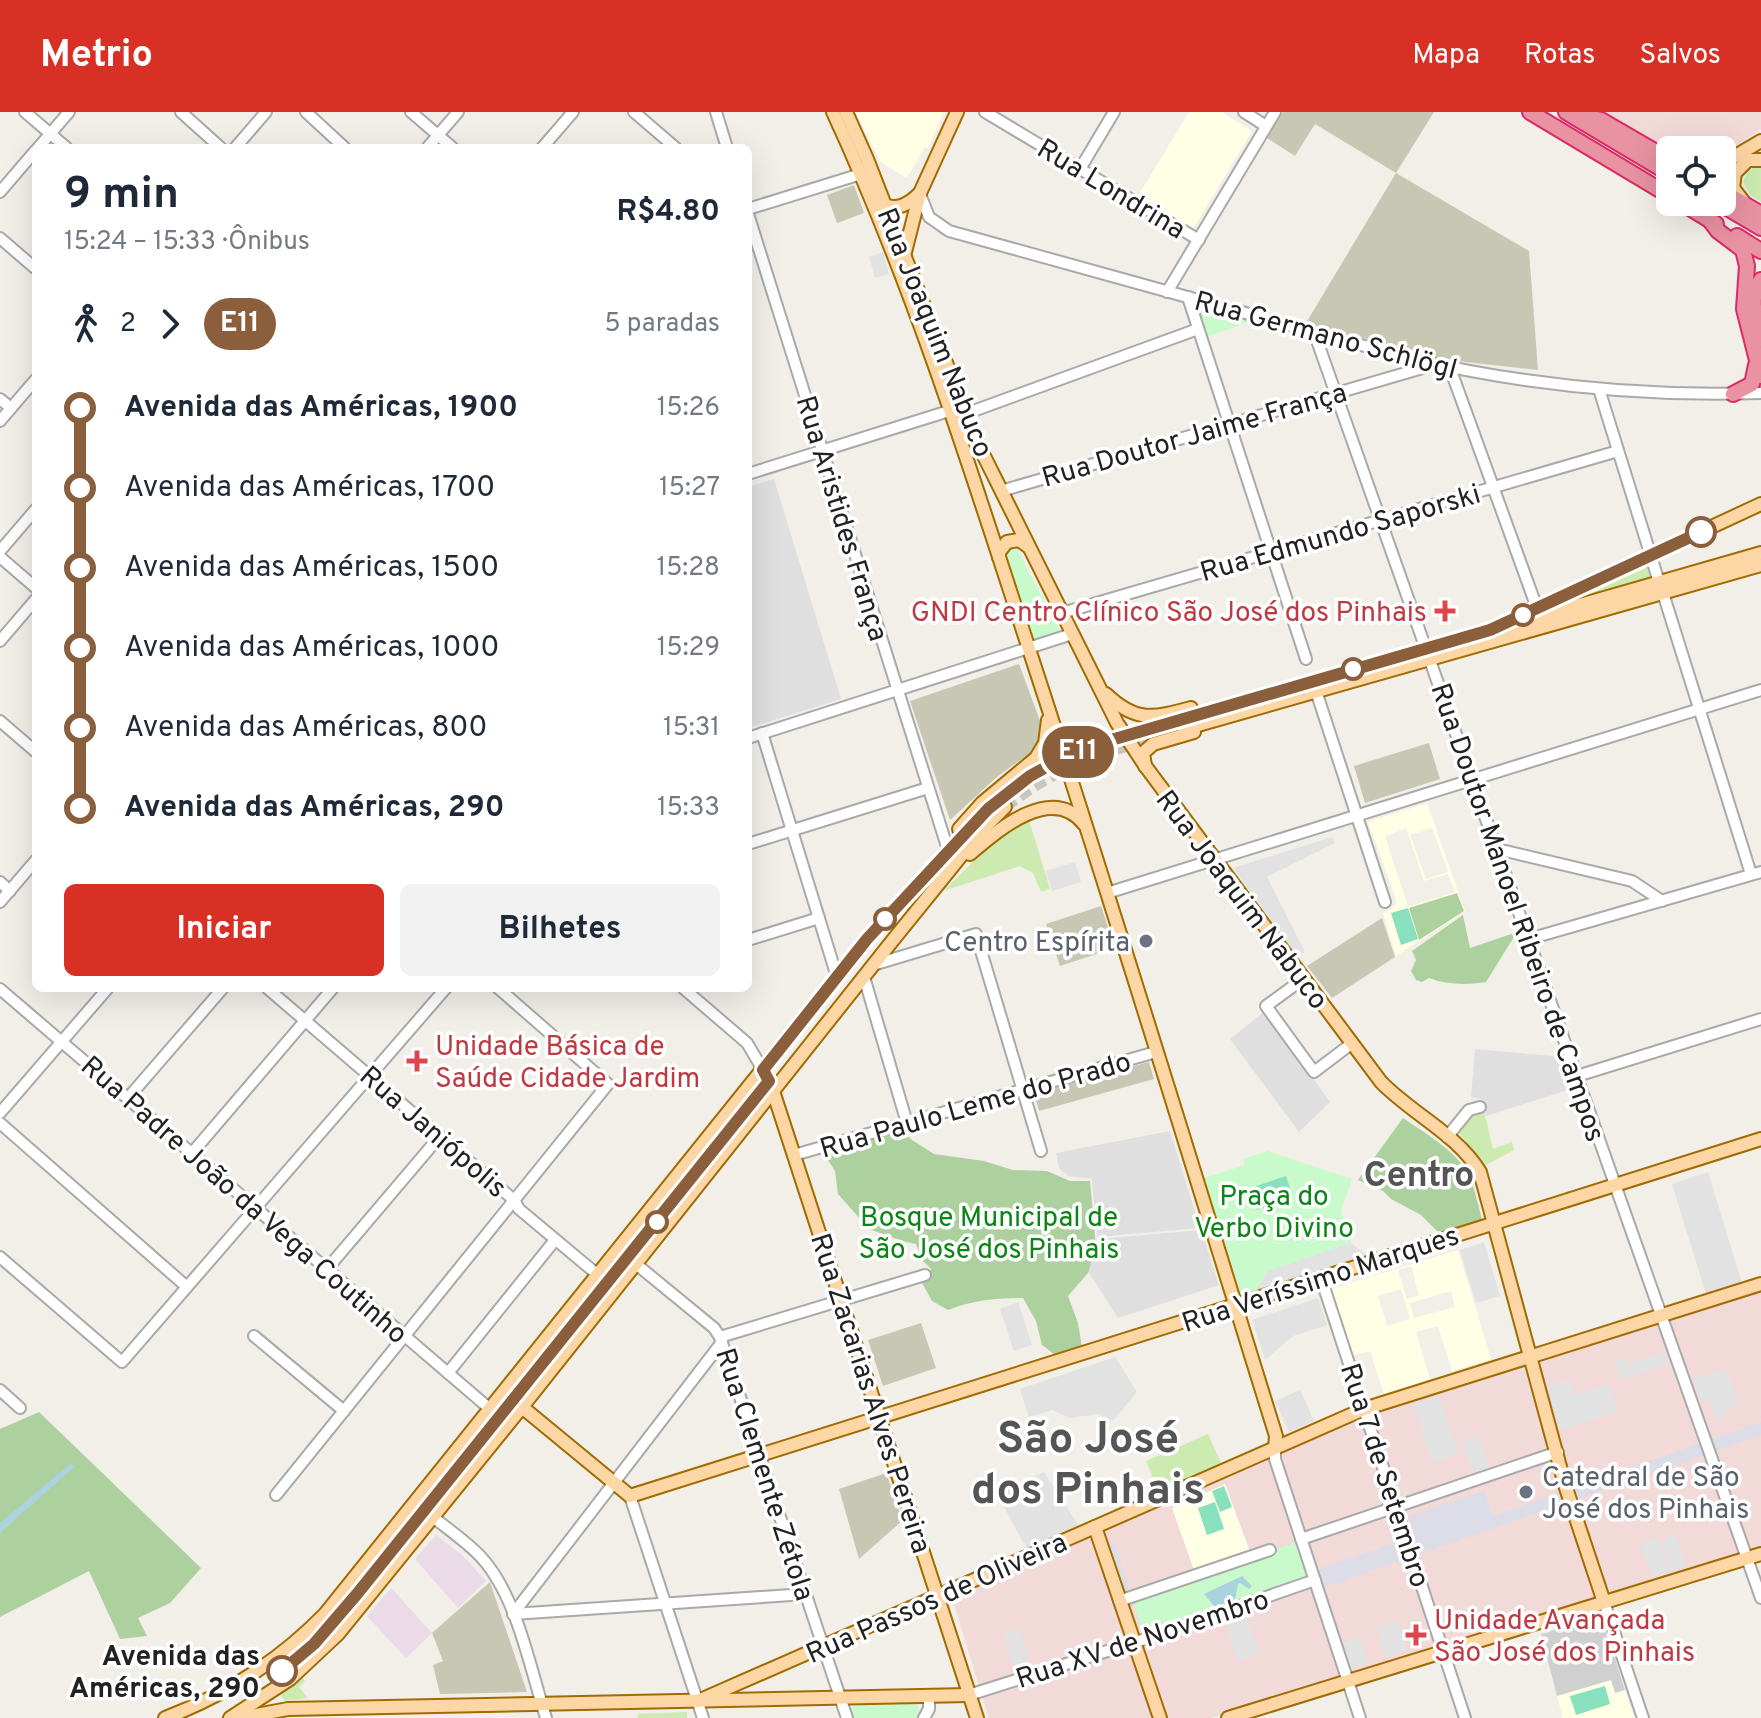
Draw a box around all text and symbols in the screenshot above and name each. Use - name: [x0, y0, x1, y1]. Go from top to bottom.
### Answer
- text: Metrio: [40, 32, 153, 81]
- text: Mapa: [1412, 38, 1480, 74]
- text: Rotas: [1524, 38, 1595, 74]
- text: Salvos: [1639, 38, 1721, 74]
- street label: Rua Londrina: [1030, 132, 1191, 249]
- map controls: [1656, 136, 1736, 216]
- button: locate: [1656, 136, 1736, 216]
- text: 9 min: [64, 168, 179, 224]
- text: R$4.80: [617, 194, 720, 231]
- street label: Rua Joaquim Nabuco: [867, 203, 1000, 463]
- text: 15:24 – 15:33 · Ônibus: [64, 226, 310, 259]
- street label: Rua Germano Schlögl: [1190, 284, 1461, 389]
- icon: walk: [64, 302, 108, 346]
- icon: forward: [148, 302, 192, 346]
- text: E11: [220, 306, 260, 342]
- text: 2: [120, 308, 136, 341]
- text: 5 paradas: [605, 308, 720, 341]
- street label: Rua Doutor Jaime França: [1038, 376, 1351, 498]
- text: Avenida das Américas, 1900: [124, 390, 518, 427]
- text: 15:26: [657, 392, 720, 425]
- street label: Rua Aristides França: [786, 392, 895, 646]
- text: Avenida das Américas, 1700: [124, 470, 495, 507]
- text: 15:27: [659, 472, 720, 505]
- street label: Rua Edmundo Saporski: [1196, 478, 1485, 592]
- unlabelled marker: [1686, 517, 1716, 547]
- text: Avenida das Américas, 1500: [124, 550, 499, 587]
- text: 15:28: [657, 552, 720, 585]
- place label: GNDI Centro Clínico São José dos Pinhais: [911, 596, 1427, 632]
- marker: GNDI Centro Clínico São José dos Pinhais: [1434, 600, 1456, 622]
- unlabelled marker: [1512, 604, 1534, 626]
- text: Avenida das Américas, 1000: [124, 630, 500, 667]
- text: 15:29: [657, 632, 720, 665]
- unlabelled marker: [1342, 658, 1364, 680]
- street label: Rua Doutor Manoel Ribeiro de Campos: [1421, 679, 1612, 1147]
- text: Avenida das Américas, 800: [124, 710, 487, 747]
- text: 15:31: [663, 712, 720, 745]
- line badge: E11: [1032, 726, 1124, 778]
- text: E11: [1058, 734, 1098, 770]
- street label: Rua Joaquim Nabuco: [1146, 784, 1335, 1018]
- text: Avenida das Américas, 290: [124, 790, 505, 827]
- text: 15:33: [657, 792, 720, 825]
- button: Iniciar: [64, 884, 384, 976]
- button: Bilhetes: [400, 884, 720, 976]
- unlabelled marker: [874, 908, 896, 930]
- place label: Centro Espírita: [944, 926, 1130, 962]
- marker: Centro Espírita: [1137, 932, 1155, 950]
- place label: Unidade Básica de Saúde Cidade Jardim: [435, 1030, 700, 1098]
- street label: Rua Paulo Leme do Prado: [816, 1045, 1135, 1169]
- street label: Rua Padre João da Vega Coutinho: [72, 1049, 414, 1353]
- marker: Unidade Básica de Saúde Cidade Jardim: [406, 1050, 428, 1072]
- street label: Rua Janiópolis: [351, 1059, 513, 1207]
- district label: Centro: [1364, 1154, 1474, 1200]
- park label: Praça do Verbo Divino: [1194, 1180, 1354, 1248]
- park label: Bosque Municipal de São José dos Pinhais: [858, 1201, 1120, 1269]
- unlabelled marker: [646, 1211, 668, 1233]
- street label: Rua Veríssimo Marques: [1178, 1219, 1464, 1343]
- street label: Rua Zacarias Alves Pereira: [800, 1229, 938, 1558]
- street label: Rua Clemente Zétola: [705, 1344, 821, 1606]
- street label: Rua 7 de Setembro: [1330, 1359, 1436, 1593]
- district label: São José dos Pinhais: [971, 1413, 1205, 1520]
- place label: Catedral de São José dos Pinhais: [1542, 1461, 1749, 1529]
- marker: Catedral de São José dos Pinhais: [1517, 1483, 1535, 1501]
- street label: Rua Passos de Oliveira: [801, 1526, 1073, 1674]
- street label: Rua XV de Novembro: [1012, 1583, 1274, 1699]
- place label: Unidade Avançada São José dos Pinhais: [1434, 1604, 1695, 1672]
- marker: Unidade Avançada São José dos Pinhais: [1405, 1624, 1427, 1646]
- place label: Avenida das Américas, 290: [69, 1640, 260, 1708]
- marker: Avenida das Américas, 290: [267, 1656, 297, 1686]

